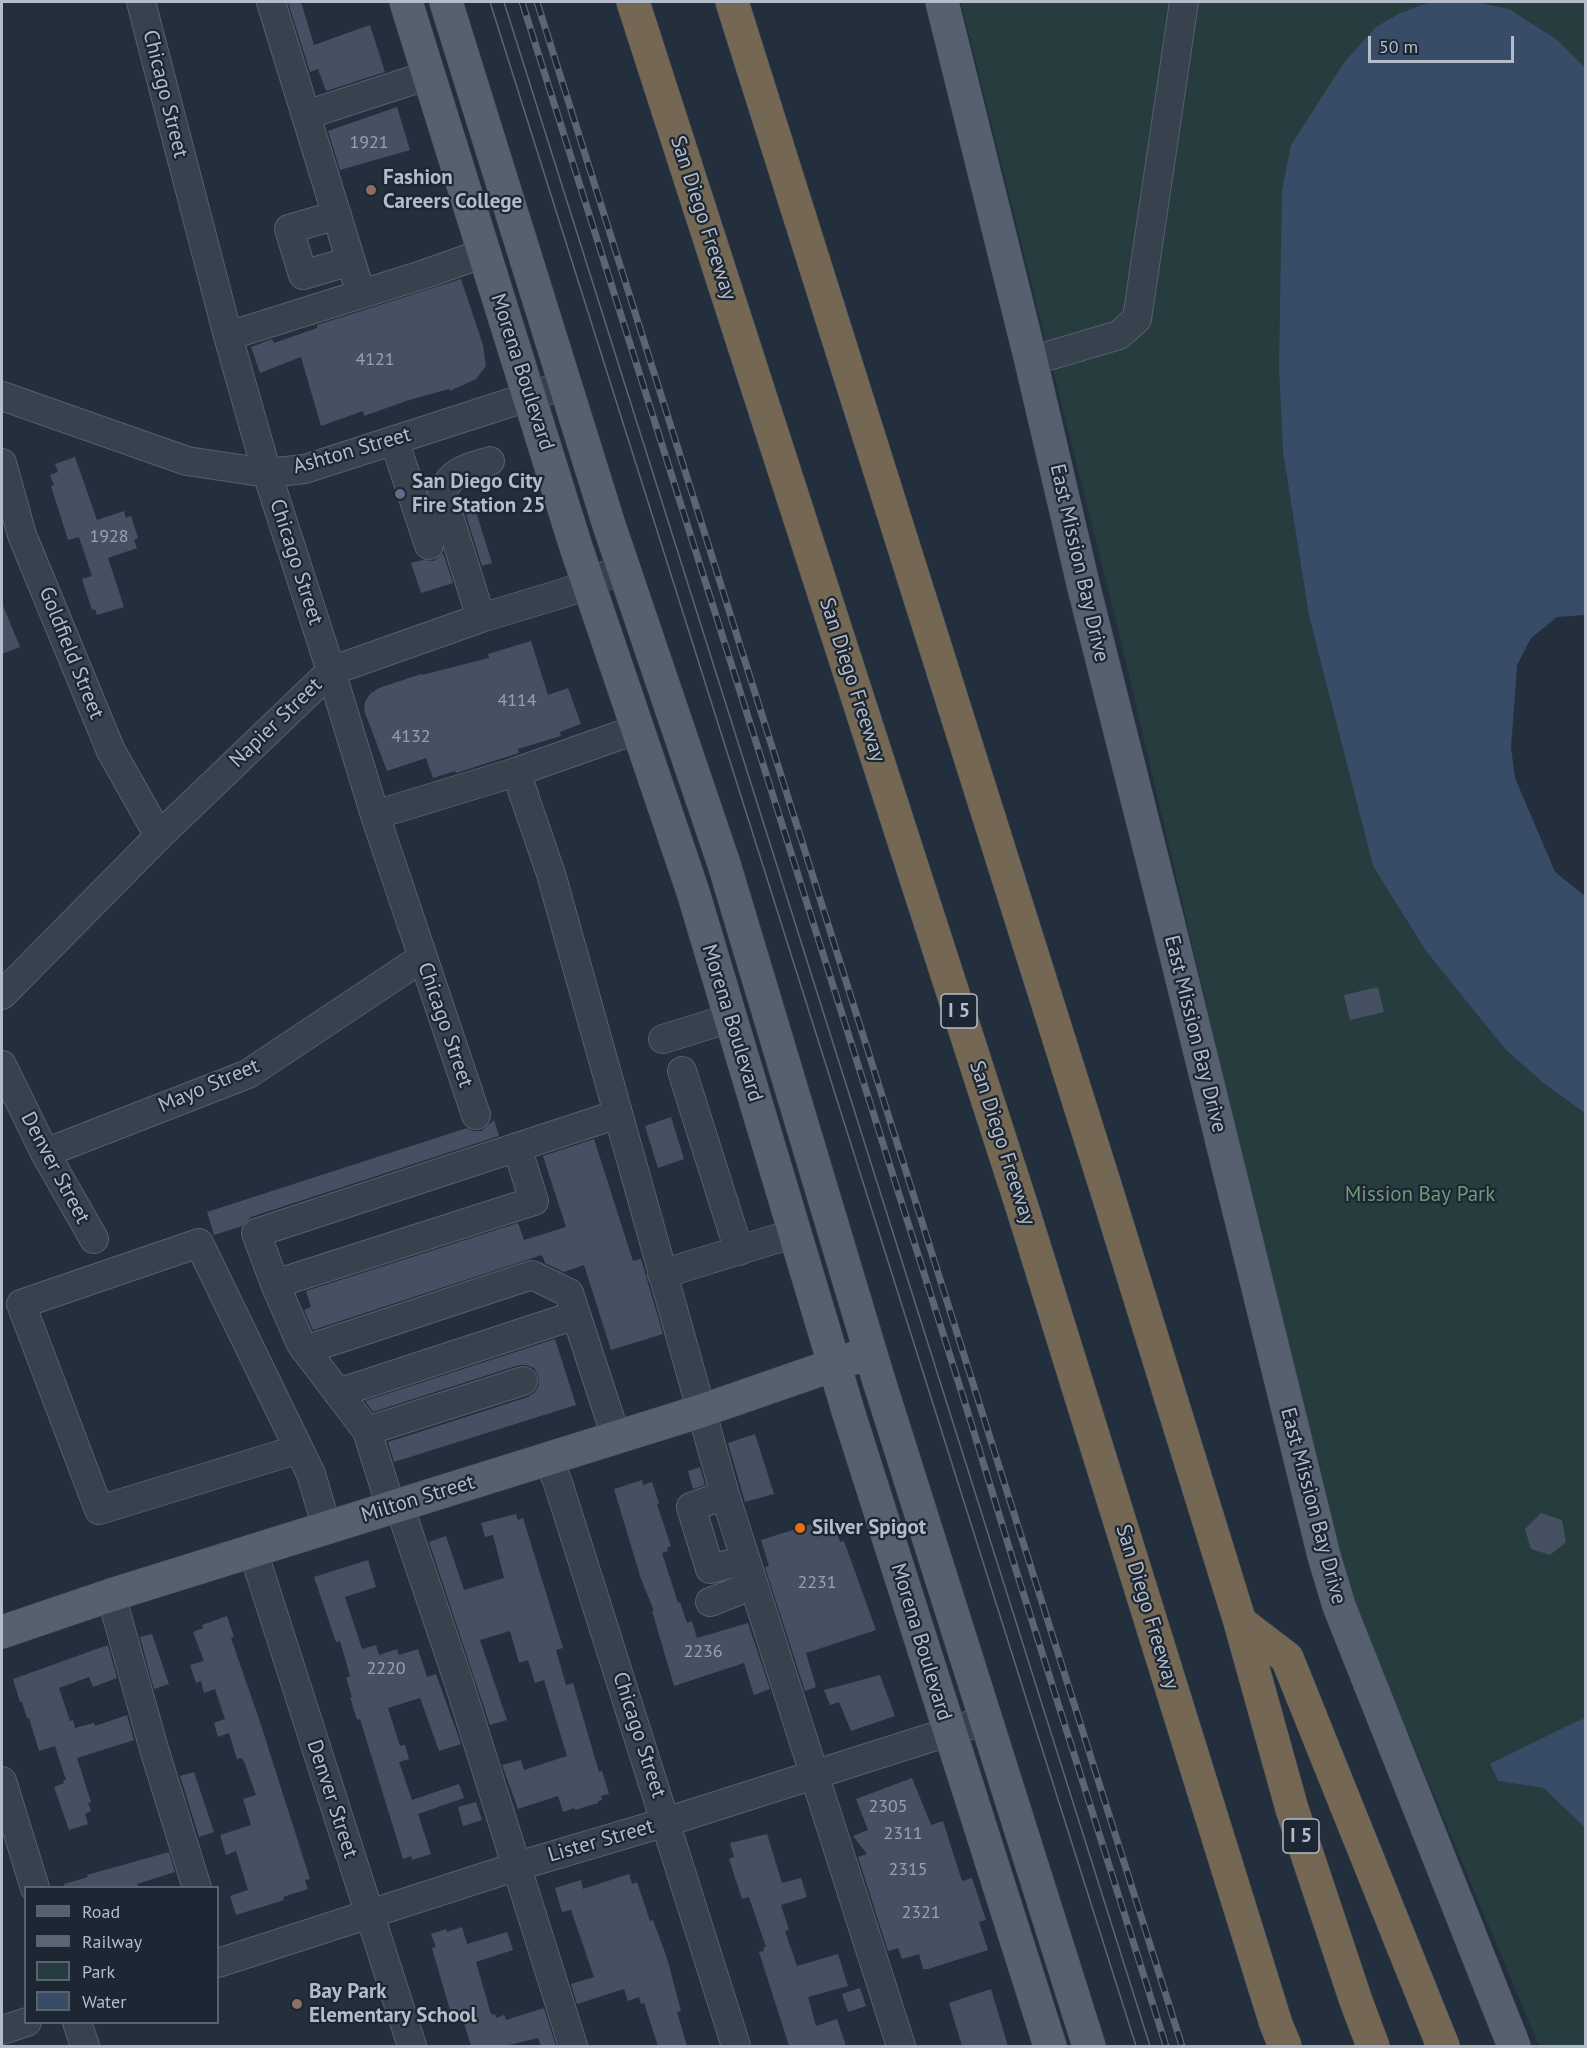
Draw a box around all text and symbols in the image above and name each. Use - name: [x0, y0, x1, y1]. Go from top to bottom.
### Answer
- scale bar: [1371, 24, 1516, 62]
- street label: Chicago Street: [137, 28, 193, 160]
- text: 50 m: [1379, 35, 1418, 58]
- house number: 1921: [349, 132, 389, 154]
- street label: San Diego Freeway: [665, 133, 741, 303]
- place label: Fashion Careers College: [383, 165, 522, 215]
- marker: Fashion Careers College: [364, 183, 378, 197]
- street label: Morena Boulevard: [485, 290, 559, 454]
- house number: 4121: [355, 349, 395, 371]
- street label: Ashton Street: [290, 422, 414, 480]
- street label: East Mission Bay Drive: [1044, 462, 1114, 664]
- place label: San Diego City Fire Station 25: [412, 469, 545, 519]
- marker: San Diego City Fire Station 25: [393, 487, 407, 501]
- street label: Chicago Street: [264, 496, 328, 628]
- house number: 1928: [89, 526, 129, 548]
- street label: Goldfield Street: [33, 583, 109, 723]
- street label: San Diego Freeway: [814, 595, 890, 765]
- street label: Napier Street: [225, 673, 327, 773]
- house number: 4114: [497, 690, 537, 712]
- house number: 4132: [391, 726, 431, 748]
- street label: East Mission Bay Drive: [1158, 933, 1232, 1135]
- street label: Morena Boulevard: [696, 941, 768, 1105]
- street label: Chicago Street: [412, 959, 478, 1091]
- road number: I 5: [941, 994, 977, 1028]
- street label: Mayo Street: [155, 1053, 263, 1119]
- street label: San Diego Freeway: [964, 1058, 1040, 1228]
- street label: Denver Street: [15, 1108, 95, 1228]
- park label: Mission Bay Park: [1345, 1182, 1495, 1208]
- street label: East Mission Bay Drive: [1275, 1405, 1351, 1607]
- street label: Milton Street: [358, 1470, 478, 1528]
- place label: Silver Spigot: [812, 1515, 926, 1541]
- marker: Silver Spigot: [793, 1521, 807, 1535]
- street label: San Diego Freeway: [1110, 1522, 1184, 1692]
- street label: Morena Boulevard: [885, 1560, 957, 1724]
- house number: 2231: [797, 1572, 837, 1594]
- house number: 2236: [683, 1641, 723, 1663]
- house number: 2220: [366, 1658, 406, 1680]
- street label: Chicago Street: [607, 1669, 671, 1801]
- street label: Denver Street: [301, 1737, 363, 1861]
- house number: 2305: [868, 1796, 908, 1818]
- street label: Lister Street: [545, 1814, 657, 1868]
- road number: I 5: [1283, 1819, 1319, 1853]
- house number: 2311: [883, 1823, 923, 1845]
- house number: 2315: [888, 1859, 928, 1881]
- legend: [24, 1886, 219, 2024]
- text: Road: [82, 1900, 120, 1923]
- house number: 2321: [901, 1902, 941, 1924]
- text: Railway: [82, 1930, 142, 1953]
- text: Park: [82, 1960, 115, 1983]
- place label: Bay Park Elementary School: [309, 1979, 477, 2029]
- text: Water: [82, 1990, 126, 2013]
- marker: Bay Park Elementary School: [290, 1997, 304, 2011]

